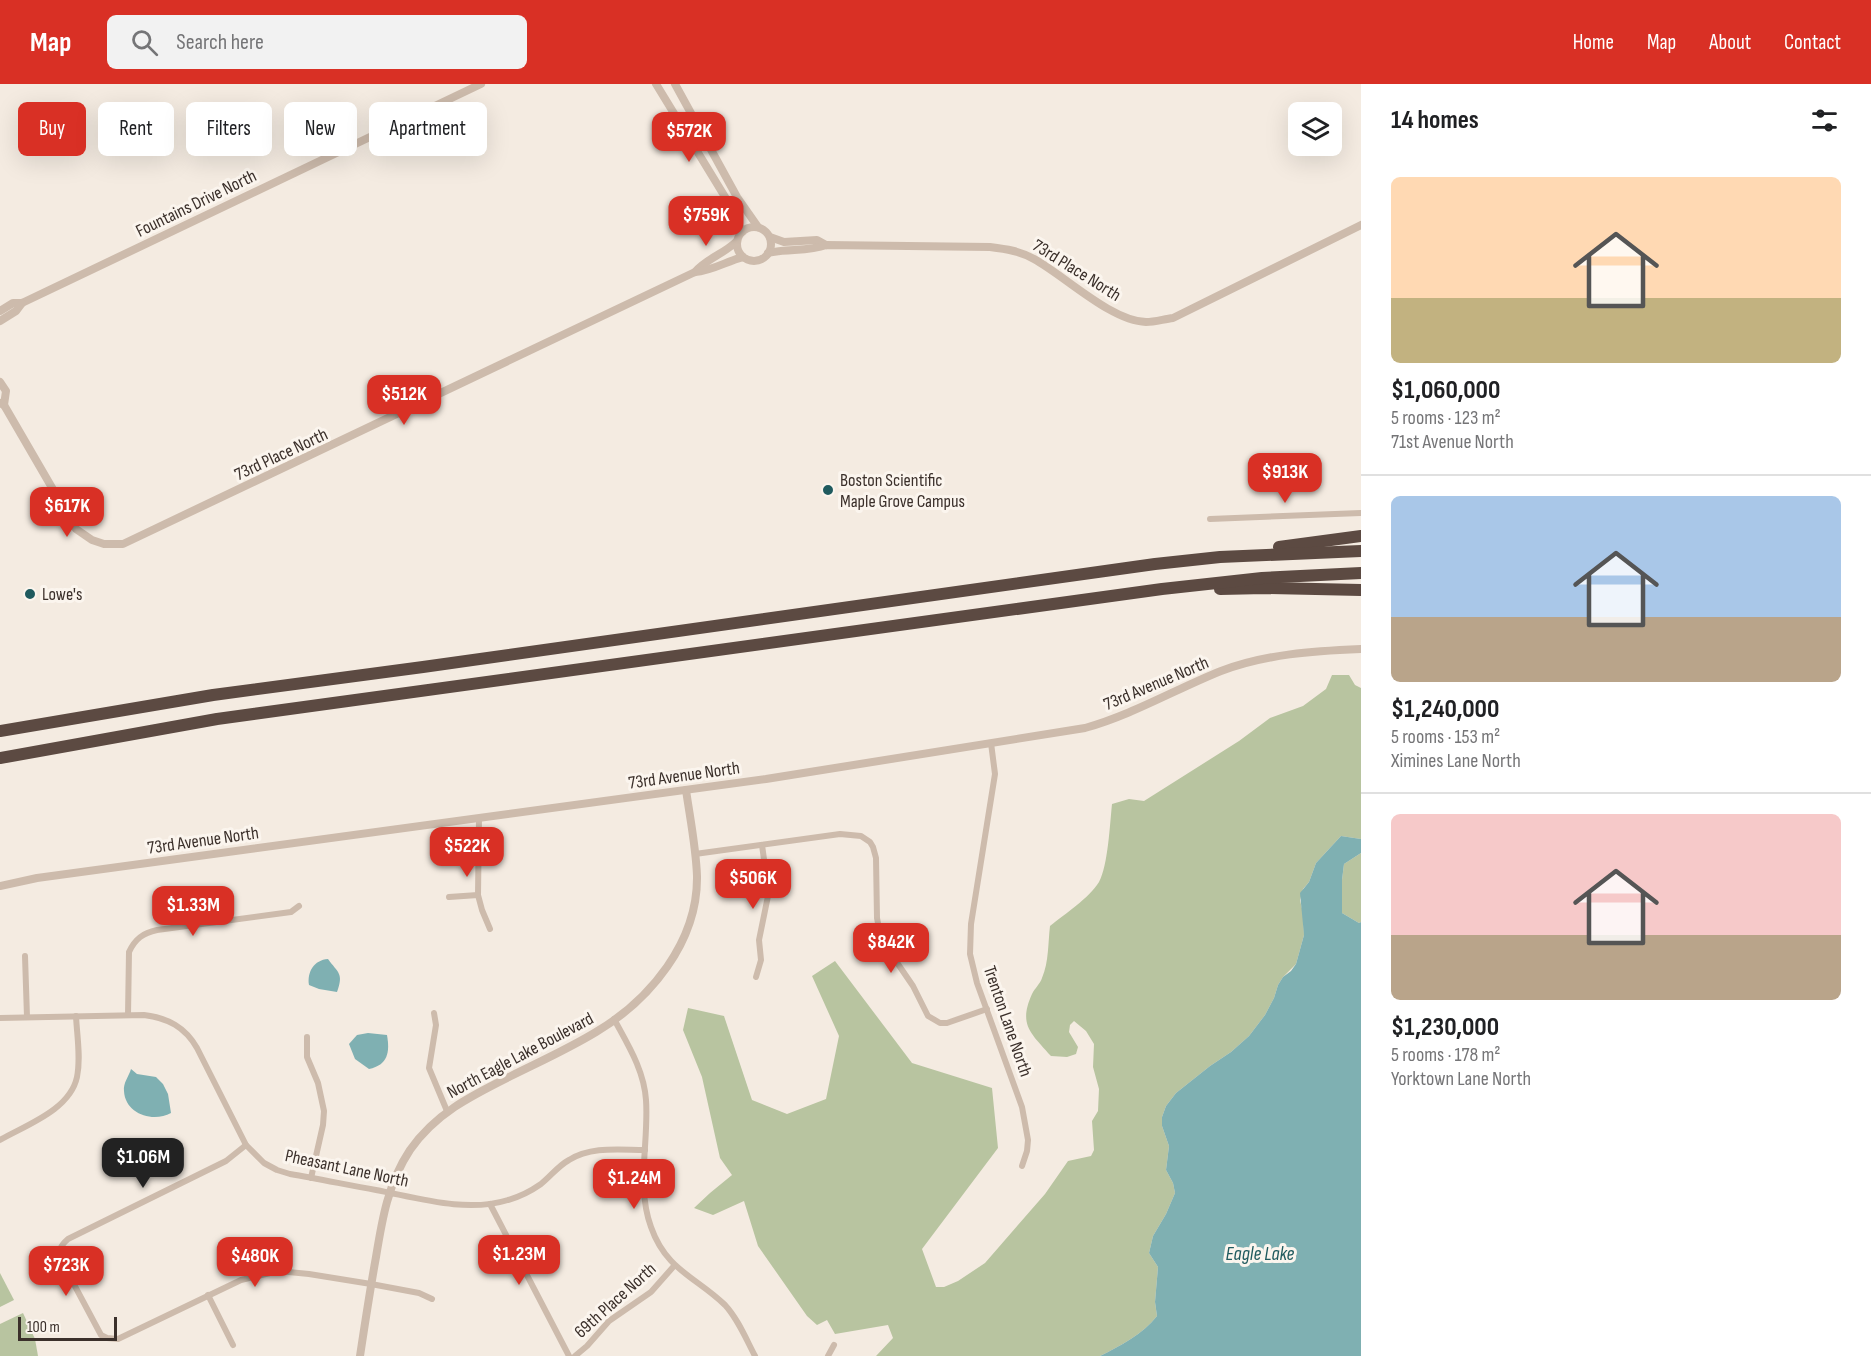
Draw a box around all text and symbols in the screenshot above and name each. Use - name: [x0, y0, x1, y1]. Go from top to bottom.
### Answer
- search box: [107, 15, 527, 69]
- text: Map: [30, 26, 71, 59]
- icon: search: [128, 26, 161, 59]
- text: Search here: [176, 29, 264, 56]
- text: Home: [1573, 30, 1614, 55]
- text: Map: [1647, 30, 1676, 55]
- text: About: [1709, 30, 1751, 55]
- text: Contact: [1784, 30, 1841, 55]
- chip: Buy: [18, 102, 86, 156]
- chip: Rent: [98, 102, 174, 156]
- chip: Filters: [186, 102, 272, 156]
- chip: New: [284, 102, 357, 156]
- chip: Apartment: [369, 102, 487, 156]
- map controls: [1288, 102, 1342, 156]
- button: layers: [1288, 102, 1342, 156]
- icon: filters: [1808, 104, 1841, 137]
- text: 14 homes: [1391, 105, 1479, 136]
- pin: $572K: [647, 112, 731, 163]
- text: $572K: [666, 119, 712, 143]
- street label: Fountains Drive North: [132, 165, 260, 242]
- pin: $759K: [664, 196, 748, 247]
- text: $759K: [682, 203, 730, 227]
- icon: home: [1562, 216, 1670, 324]
- street label: 73rd Place North: [1029, 235, 1125, 306]
- pin: $512K: [362, 375, 446, 426]
- text: $1,060,000: [1391, 375, 1500, 406]
- text: $512K: [381, 382, 427, 406]
- text: 5 rooms · 123 m²: [1391, 406, 1501, 430]
- street label: 73rd Place North: [231, 424, 331, 485]
- text: 71st Avenue North: [1391, 430, 1514, 454]
- pin: $913K: [1243, 453, 1327, 504]
- text: $913K: [1262, 460, 1308, 484]
- place label: Boston Scientific Maple Grove Campus: [840, 470, 965, 512]
- marker: Boston Scientific Maple Grove Campus: [821, 483, 835, 497]
- pin: $617K: [25, 487, 109, 538]
- text: $617K: [44, 494, 90, 518]
- icon: home: [1562, 535, 1670, 643]
- place label: Lowe's: [42, 584, 82, 605]
- marker: Lowe's: [23, 587, 37, 601]
- street label: 73rd Avenue North: [1100, 652, 1212, 715]
- text: $1,240,000: [1391, 694, 1499, 725]
- text: 5 rooms · 153 m²: [1391, 725, 1500, 749]
- text: Ximines Lane North: [1391, 749, 1521, 773]
- street label: 73rd Avenue North: [627, 757, 741, 794]
- street label: 73rd Avenue North: [146, 822, 260, 859]
- pin: $522K: [425, 827, 509, 878]
- text: $522K: [444, 834, 490, 858]
- icon: home: [1562, 853, 1670, 961]
- pin: $506K: [711, 859, 795, 910]
- text: $506K: [729, 866, 777, 890]
- pin: $1.33M: [144, 886, 242, 937]
- text: $1.33M: [166, 893, 220, 917]
- pin: $842K: [849, 923, 933, 974]
- text: $842K: [867, 930, 915, 954]
- street label: Trenton Lane North: [979, 963, 1036, 1079]
- street label: North Eagle Lake Boulevard: [444, 1008, 597, 1103]
- text: $1,230,000: [1391, 1012, 1499, 1043]
- text: 5 rooms · 178 m²: [1391, 1043, 1500, 1067]
- text: Yorktown Lane North: [1391, 1067, 1531, 1091]
- pin: $1.06M: [94, 1138, 192, 1189]
- text: $1.06M: [116, 1145, 170, 1169]
- street label: Pheasant Lane North: [283, 1145, 411, 1192]
- pin: $1.24M: [585, 1159, 683, 1210]
- text: $1.24M: [607, 1166, 661, 1190]
- pin: $1.23M: [470, 1235, 568, 1286]
- pin: $480K: [213, 1237, 297, 1288]
- text: $1.23M: [492, 1242, 546, 1266]
- water label: Eagle Lake: [1226, 1242, 1295, 1266]
- text: $480K: [231, 1244, 279, 1268]
- pin: $723K: [24, 1246, 108, 1297]
- text: $723K: [43, 1253, 89, 1277]
- street label: 69th Place North: [570, 1258, 660, 1342]
- scale bar: [18, 1314, 117, 1342]
- text: 100 m: [27, 1318, 60, 1337]

